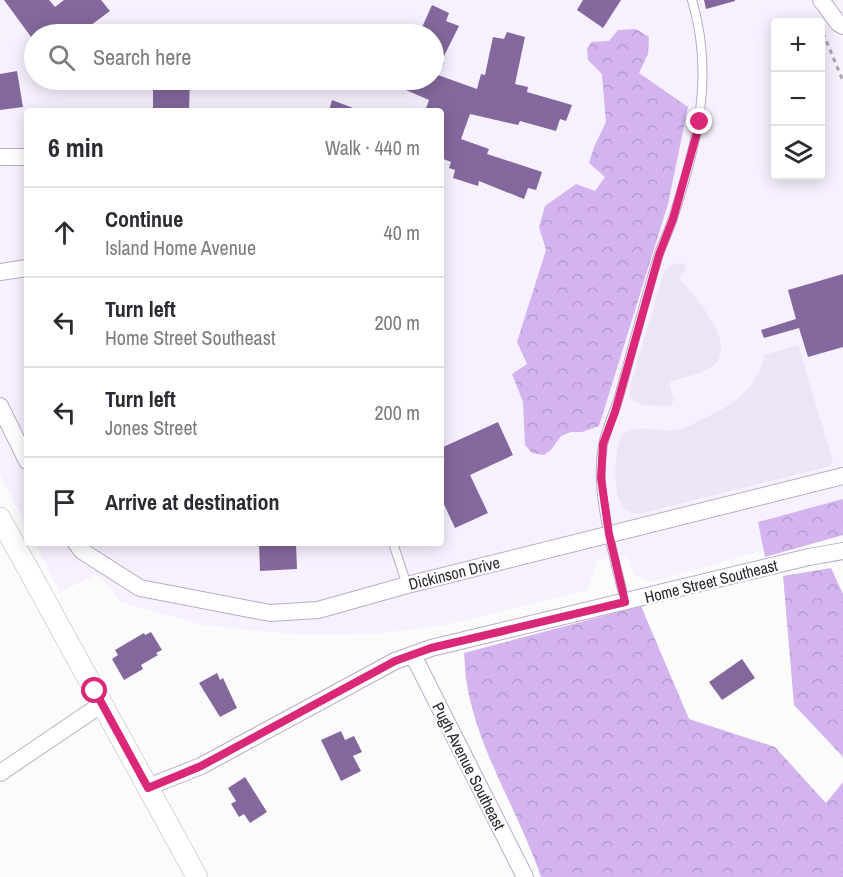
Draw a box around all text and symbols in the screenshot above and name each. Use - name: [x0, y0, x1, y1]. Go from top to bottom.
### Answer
- map controls: [771, 18, 825, 180]
- button: +: [771, 18, 825, 72]
- search box: [24, 24, 444, 90]
- icon: search: [45, 41, 78, 74]
- text: Search here: [93, 42, 191, 72]
- button: −: [771, 72, 825, 126]
- route end: [686, 108, 712, 134]
- button: layers: [771, 126, 825, 180]
- text: 6 min: [48, 130, 104, 165]
- text: Walk · 440 m: [325, 134, 420, 161]
- text: Continue: [105, 204, 183, 234]
- icon: ahead: [48, 216, 81, 249]
- text: 40 m: [384, 219, 420, 246]
- text: Island Home Avenue: [105, 234, 256, 261]
- text: Turn left: [105, 294, 176, 324]
- icon: left: [48, 306, 81, 339]
- text: 200 m: [374, 309, 420, 336]
- text: Home Street Southeast: [105, 324, 275, 351]
- text: Turn left: [105, 384, 176, 414]
- icon: left: [48, 396, 81, 429]
- text: 200 m: [374, 399, 420, 426]
- text: Jones Street: [105, 414, 197, 441]
- icon: arrive: [48, 486, 81, 519]
- text: Arrive at destination: [105, 487, 279, 517]
- street label: Dickinson Drive: [406, 551, 502, 595]
- street label: Home Street Southeast: [642, 554, 780, 608]
- route start: [81, 677, 107, 703]
- street label: Pugh Avenue Southeast: [427, 698, 511, 834]

